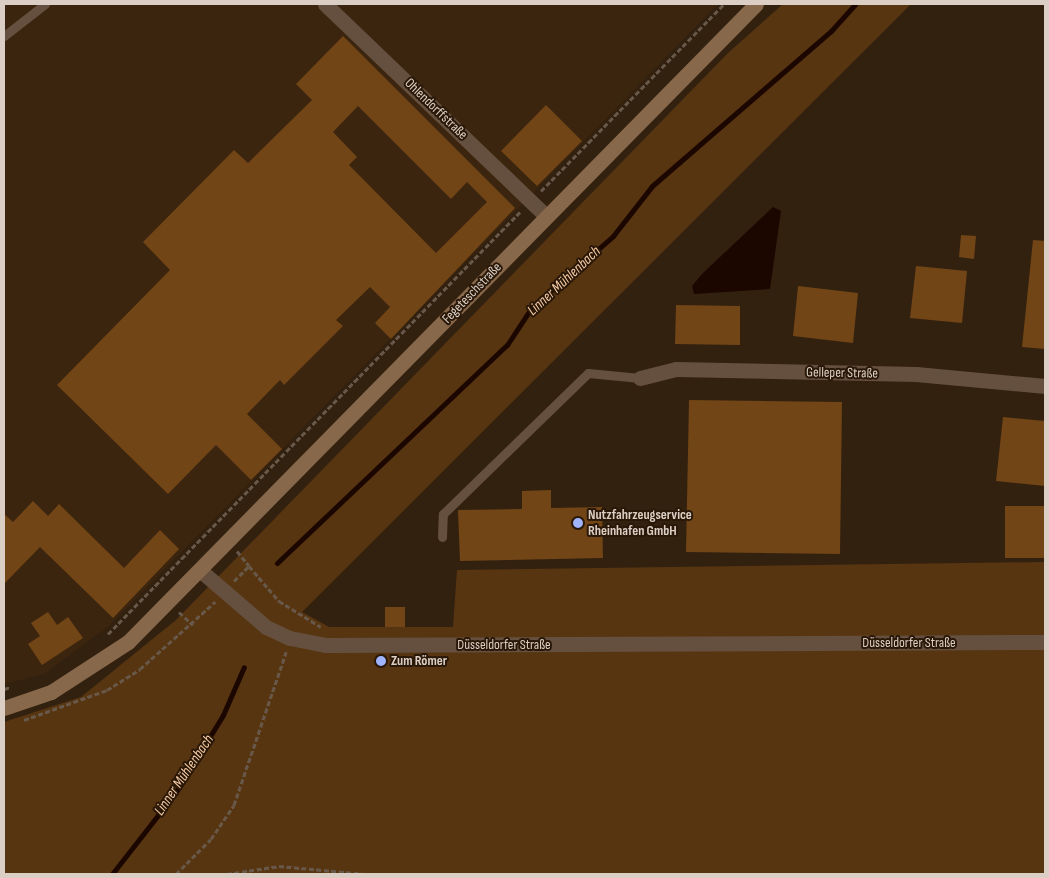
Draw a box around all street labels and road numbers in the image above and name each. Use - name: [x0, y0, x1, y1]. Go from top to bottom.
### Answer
- street label: Ohlendorffstraße: [401, 75, 471, 143]
- street label: Fegeteschstraße: [439, 259, 505, 327]
- street label: Gelleper Straße: [806, 364, 878, 382]
- street label: Düsseldorfer Straße: [862, 635, 956, 651]
- street label: Düsseldorfer Straße: [457, 637, 551, 653]

